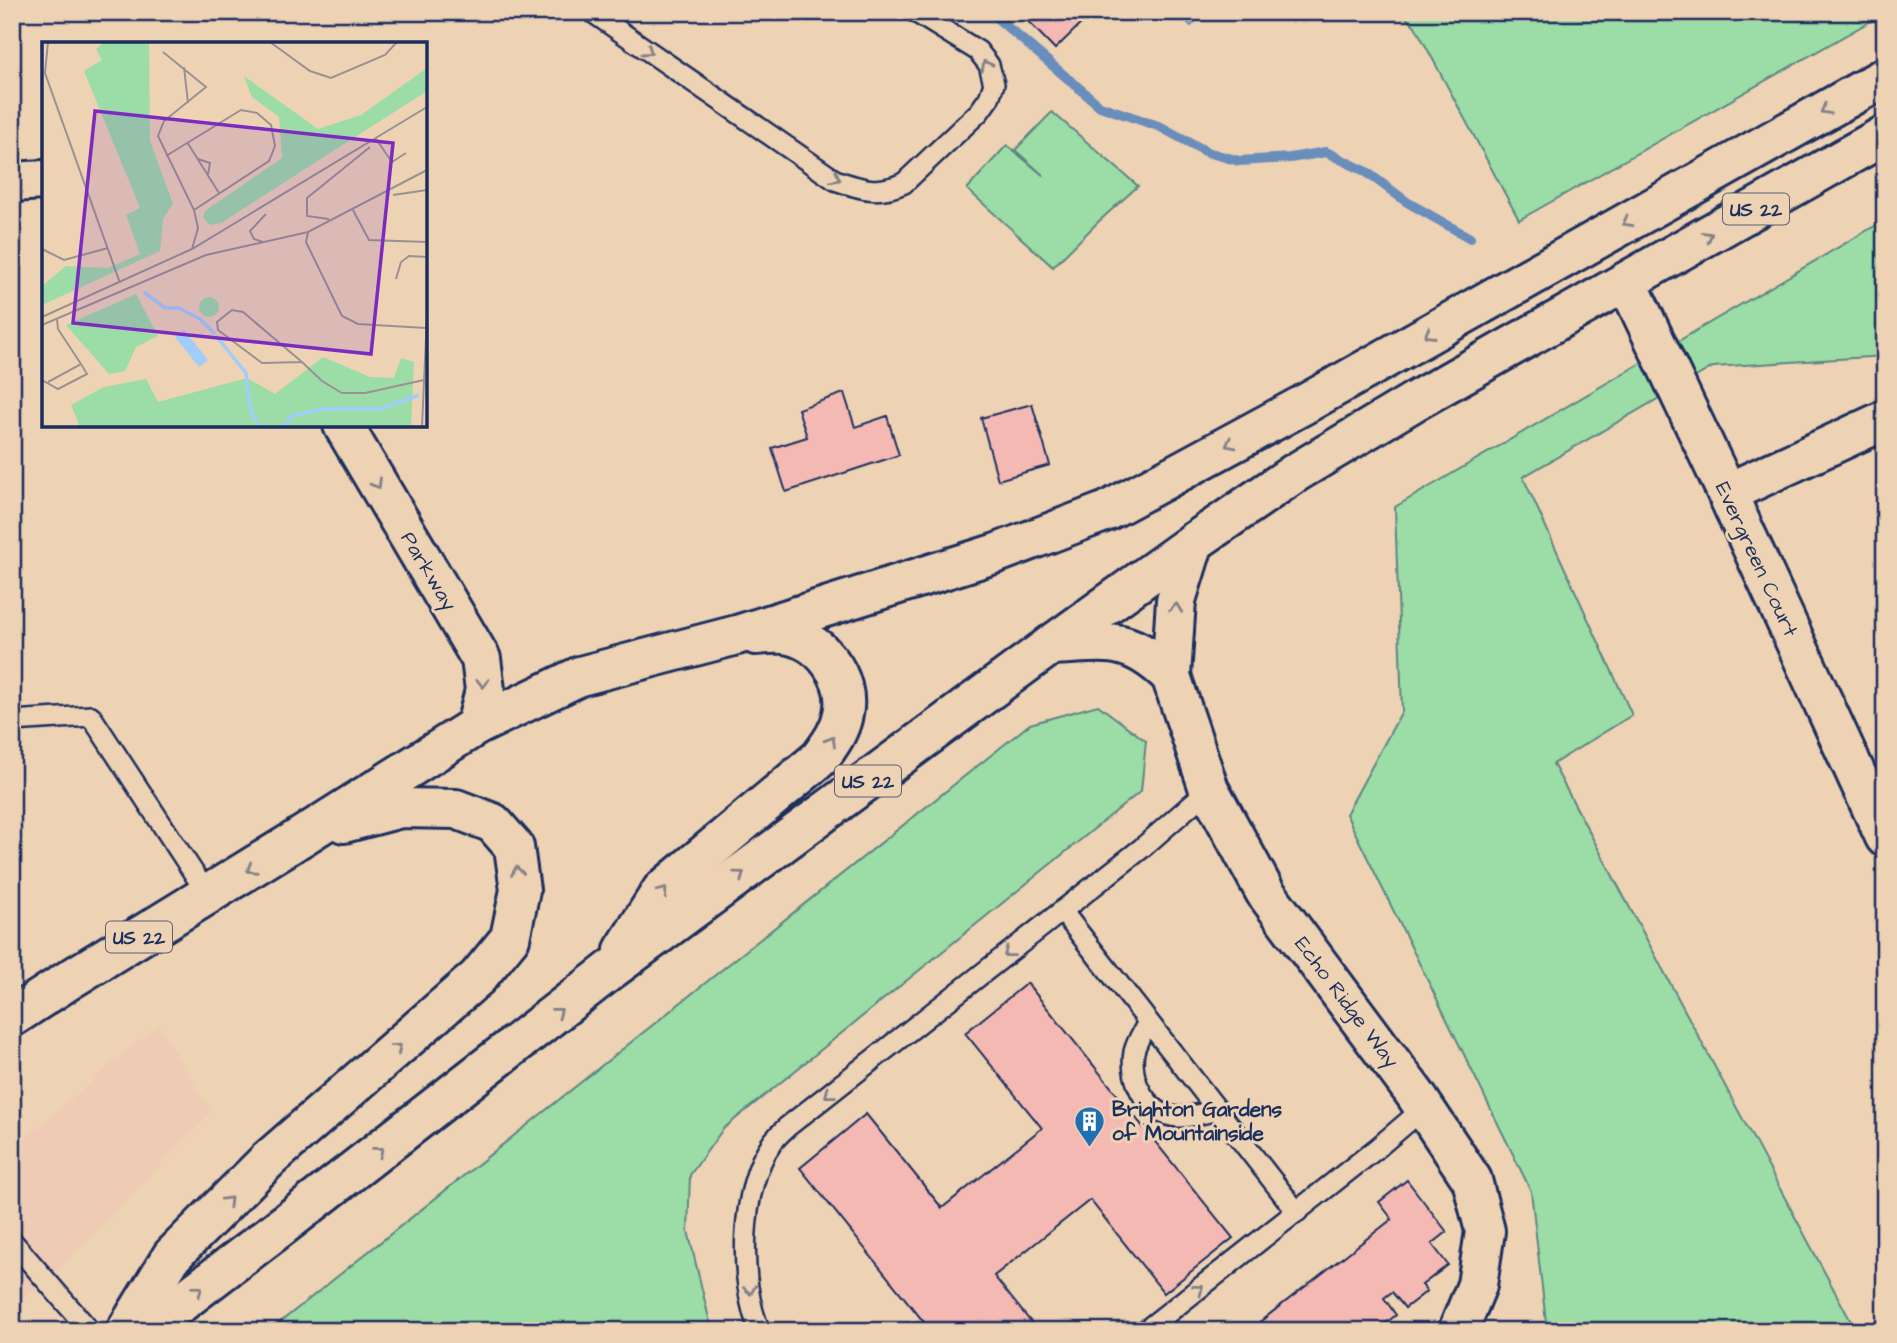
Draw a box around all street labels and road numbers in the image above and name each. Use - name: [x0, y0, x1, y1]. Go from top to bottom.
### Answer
- road number: US 22: [1723, 194, 1789, 224]
- street label: Evergreen Court: [1706, 477, 1805, 643]
- street label: Parkway: [392, 526, 464, 618]
- road number: US 22: [835, 766, 901, 796]
- road number: US 22: [106, 922, 172, 953]
- street label: Echo Ridge Way: [1286, 931, 1406, 1076]

